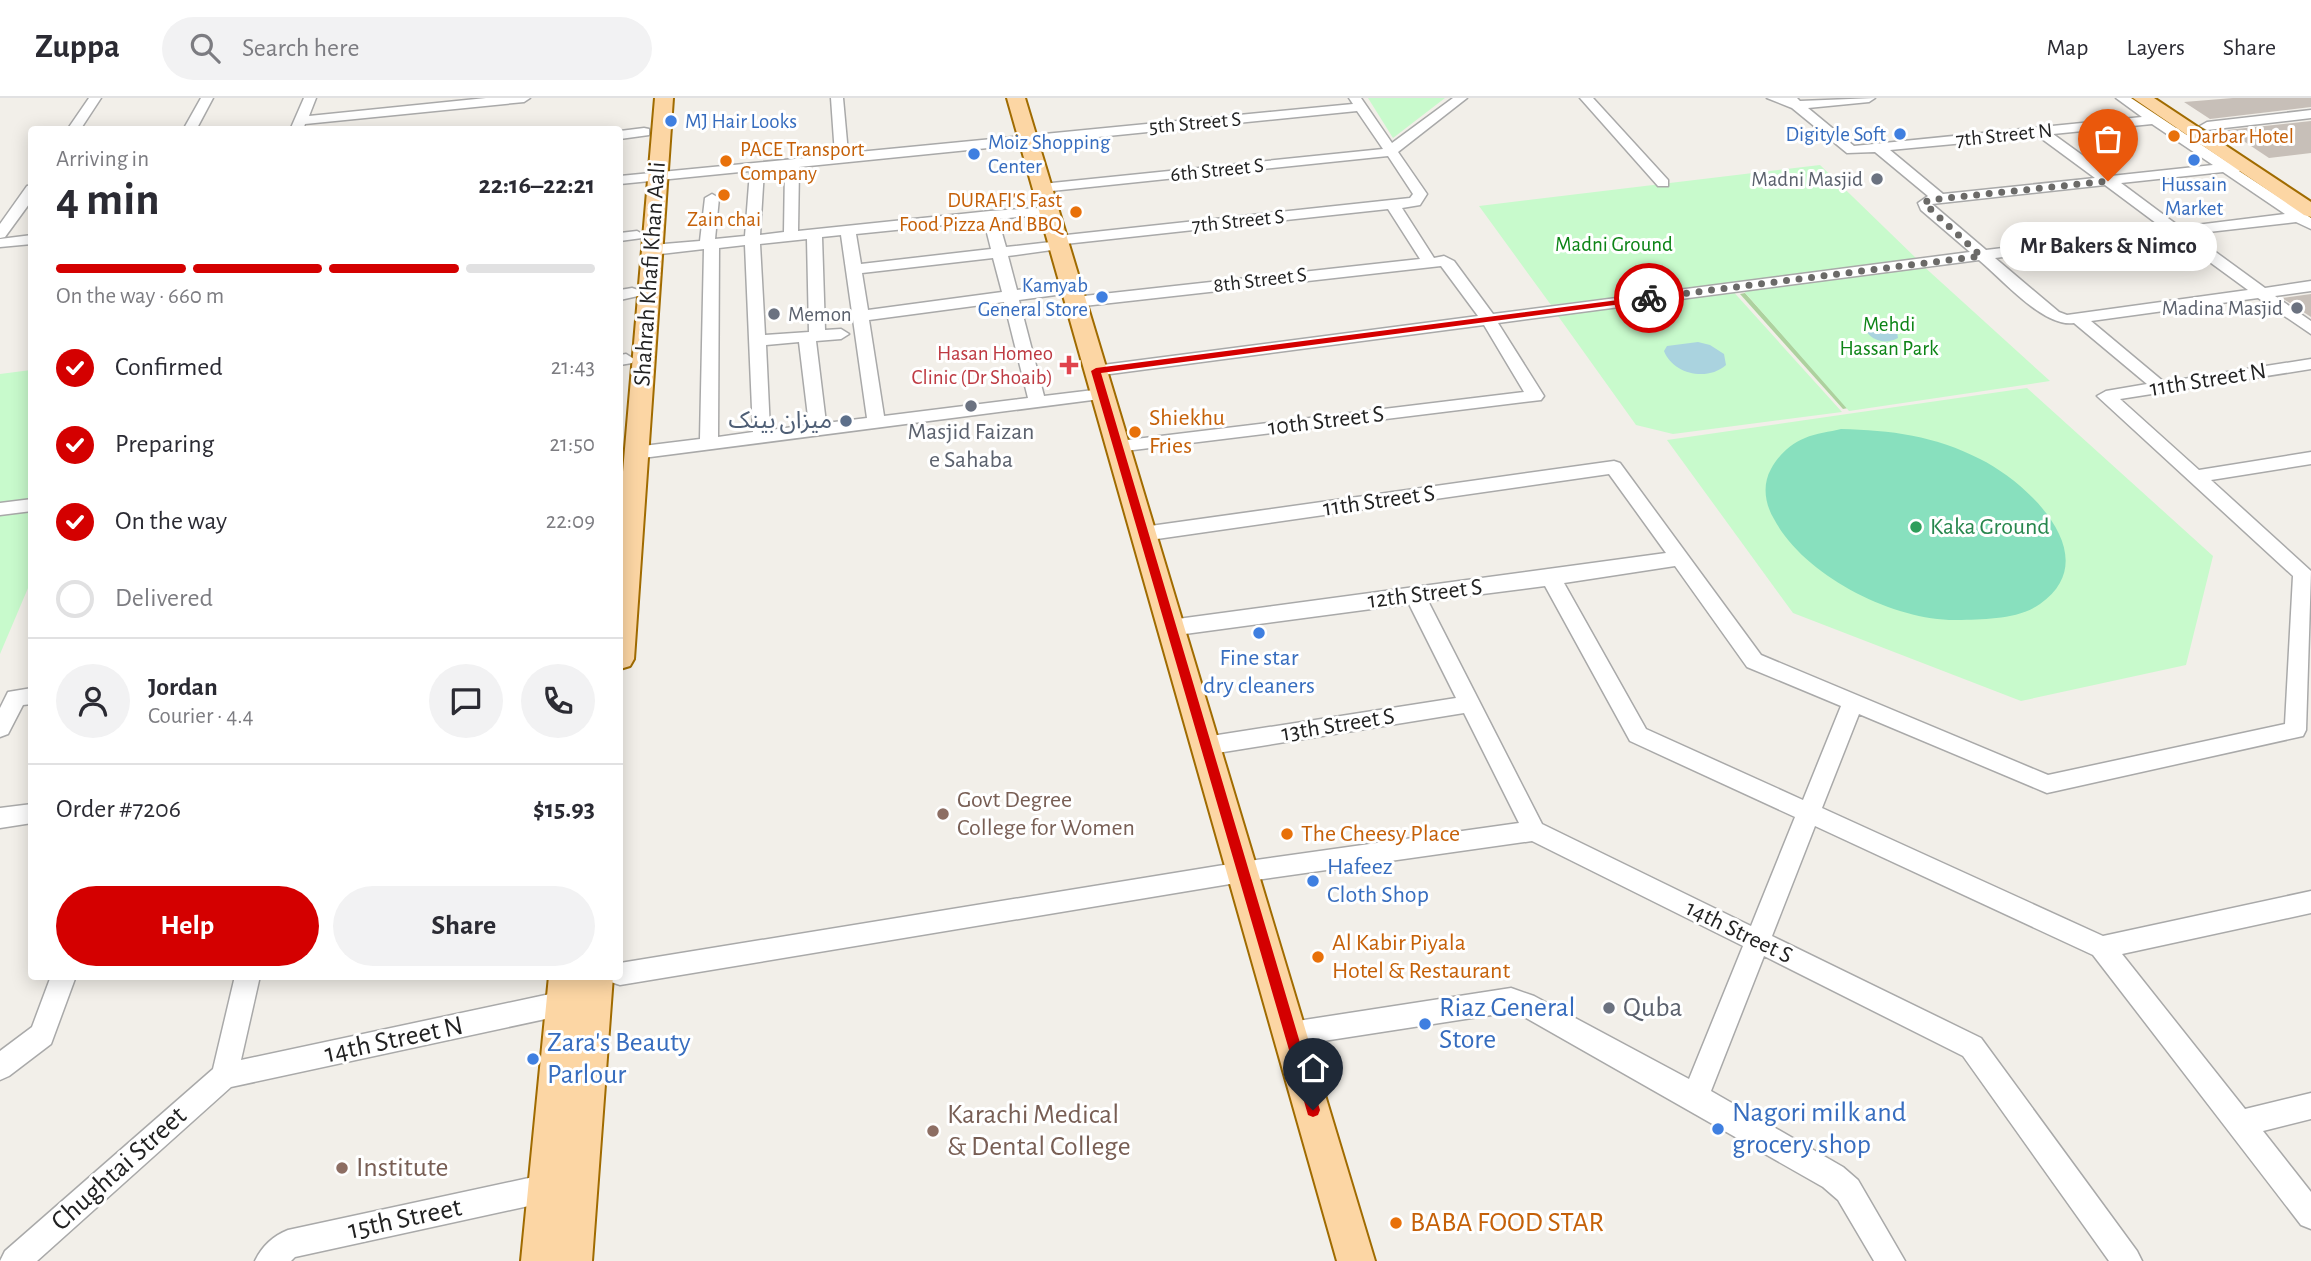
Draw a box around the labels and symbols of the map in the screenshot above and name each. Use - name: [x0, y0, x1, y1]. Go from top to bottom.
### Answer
- street label: 5th Street S: [1148, 108, 1242, 137]
- pin: [2078, 109, 2138, 181]
- place label: MJ Hair Looks: [685, 111, 797, 132]
- marker: MJ Hair Looks: [663, 113, 679, 129]
- street label: 7th Street N: [1955, 119, 2053, 151]
- place label: Digityle Soft: [1785, 124, 1886, 145]
- marker: Digityle Soft: [1892, 126, 1908, 142]
- place label: Darbar Hotel: [2188, 126, 2294, 147]
- marker: Darbar Hotel: [2166, 128, 2182, 144]
- place label: Moiz Shopping Center: [988, 132, 1111, 177]
- place label: PACE Transport Company: [740, 139, 864, 184]
- marker: Moiz Shopping Center: [966, 146, 982, 162]
- marker: Hussain Market: [2186, 152, 2202, 168]
- marker: PACE Transport Company: [718, 153, 734, 169]
- street label: 6th Street S: [1169, 155, 1265, 185]
- street label: Shahrah Khafi Khan Aali: [630, 161, 670, 387]
- place label: Madni Masjid: [1751, 169, 1863, 190]
- marker: Madni Masjid: [1869, 171, 1885, 187]
- place label: Hussain Market: [2161, 174, 2227, 219]
- marker: Zain chai: [716, 187, 732, 203]
- place label: DURAFI'S Fast Food Pizza And BBQ: [899, 190, 1065, 235]
- marker: DURAFI'S Fast Food Pizza And BBQ: [1068, 204, 1084, 220]
- street label: 7th Street S: [1191, 206, 1285, 236]
- place label: Zain chai: [687, 209, 761, 230]
- callout: Mr Bakers & Nimco: [2000, 223, 2216, 272]
- park label: Madni Ground: [1555, 234, 1673, 255]
- courier: [1614, 263, 1684, 333]
- street label: 8th Street S: [1212, 264, 1308, 296]
- place label: Kamyab General Store: [978, 275, 1088, 320]
- marker: Kamyab General Store: [1094, 289, 1110, 305]
- place label: Madina Masjid: [2162, 298, 2283, 319]
- marker: Madina Masjid: [2289, 300, 2305, 316]
- place label: Memon: [788, 304, 852, 325]
- marker: Memon: [766, 306, 782, 322]
- park label: Mehdi Hassan Park: [1839, 314, 1939, 359]
- place label: Hasan Homeo Clinic (Dr Shoaib): [912, 343, 1053, 388]
- marker: Hasan Homeo Clinic (Dr Shoaib): [1059, 355, 1079, 375]
- street label: 11th Street N: [2148, 359, 2268, 401]
- marker: Masjid Faizan e Sahaba: [963, 398, 979, 414]
- street label: 10th Street S: [1267, 402, 1385, 440]
- place label: Shiekhu Fries: [1149, 406, 1225, 458]
- place label: میزان بینک: [728, 409, 832, 434]
- marker: میزان بینک: [838, 413, 854, 429]
- place label: Masjid Faizan e Sahaba: [908, 420, 1034, 472]
- marker: Shiekhu Fries: [1127, 424, 1143, 440]
- street label: 11th Street S: [1322, 481, 1436, 521]
- place label: Kaka Ground: [1930, 515, 2050, 539]
- marker: Kaka Ground: [1908, 519, 1924, 535]
- street label: 12th Street S: [1366, 575, 1484, 613]
- marker: Fine star dry cleaners: [1251, 625, 1267, 641]
- place label: Fine star dry cleaners: [1203, 646, 1315, 698]
- street label: 13th Street S: [1280, 704, 1396, 746]
- place label: Govt Degree College for Women: [957, 788, 1135, 840]
- marker: Govt Degree College for Women: [935, 806, 951, 822]
- place label: The Cheesy Place: [1301, 822, 1460, 846]
- marker: The Cheesy Place: [1279, 826, 1295, 842]
- place label: Hafeez Cloth Shop: [1327, 855, 1429, 907]
- marker: Hafeez Cloth Shop: [1305, 873, 1321, 889]
- street label: 14th Street S: [1682, 896, 1796, 968]
- place label: Al Kabir Piyala Hotel & Restaurant: [1332, 931, 1510, 983]
- marker: Al Kabir Piyala Hotel & Restaurant: [1310, 949, 1326, 965]
- place label: Riaz General Store: [1439, 994, 1576, 1054]
- place label: Quba: [1623, 994, 1683, 1022]
- marker: Quba: [1601, 1000, 1617, 1016]
- street label: 14th Street N: [322, 1012, 466, 1068]
- marker: Riaz General Store: [1417, 1016, 1433, 1032]
- place label: Zara's Beauty Parlour: [547, 1029, 691, 1089]
- pin: [1283, 1038, 1343, 1110]
- marker: Zara's Beauty Parlour: [525, 1051, 541, 1067]
- place label: Nagori milk and grocery shop: [1732, 1099, 1906, 1159]
- street label: Chughtai Street: [46, 1101, 192, 1237]
- place label: Karachi Medical & Dental College: [947, 1101, 1131, 1161]
- marker: Nagori milk and grocery shop: [1710, 1121, 1726, 1137]
- marker: Karachi Medical & Dental College: [925, 1123, 941, 1139]
- place label: Institute: [356, 1154, 448, 1182]
- marker: Institute: [334, 1160, 350, 1176]
- street label: 15th Street: [346, 1193, 464, 1245]
- place label: BABA FOOD STAR: [1410, 1209, 1604, 1237]
- marker: BABA FOOD STAR: [1388, 1215, 1404, 1231]

